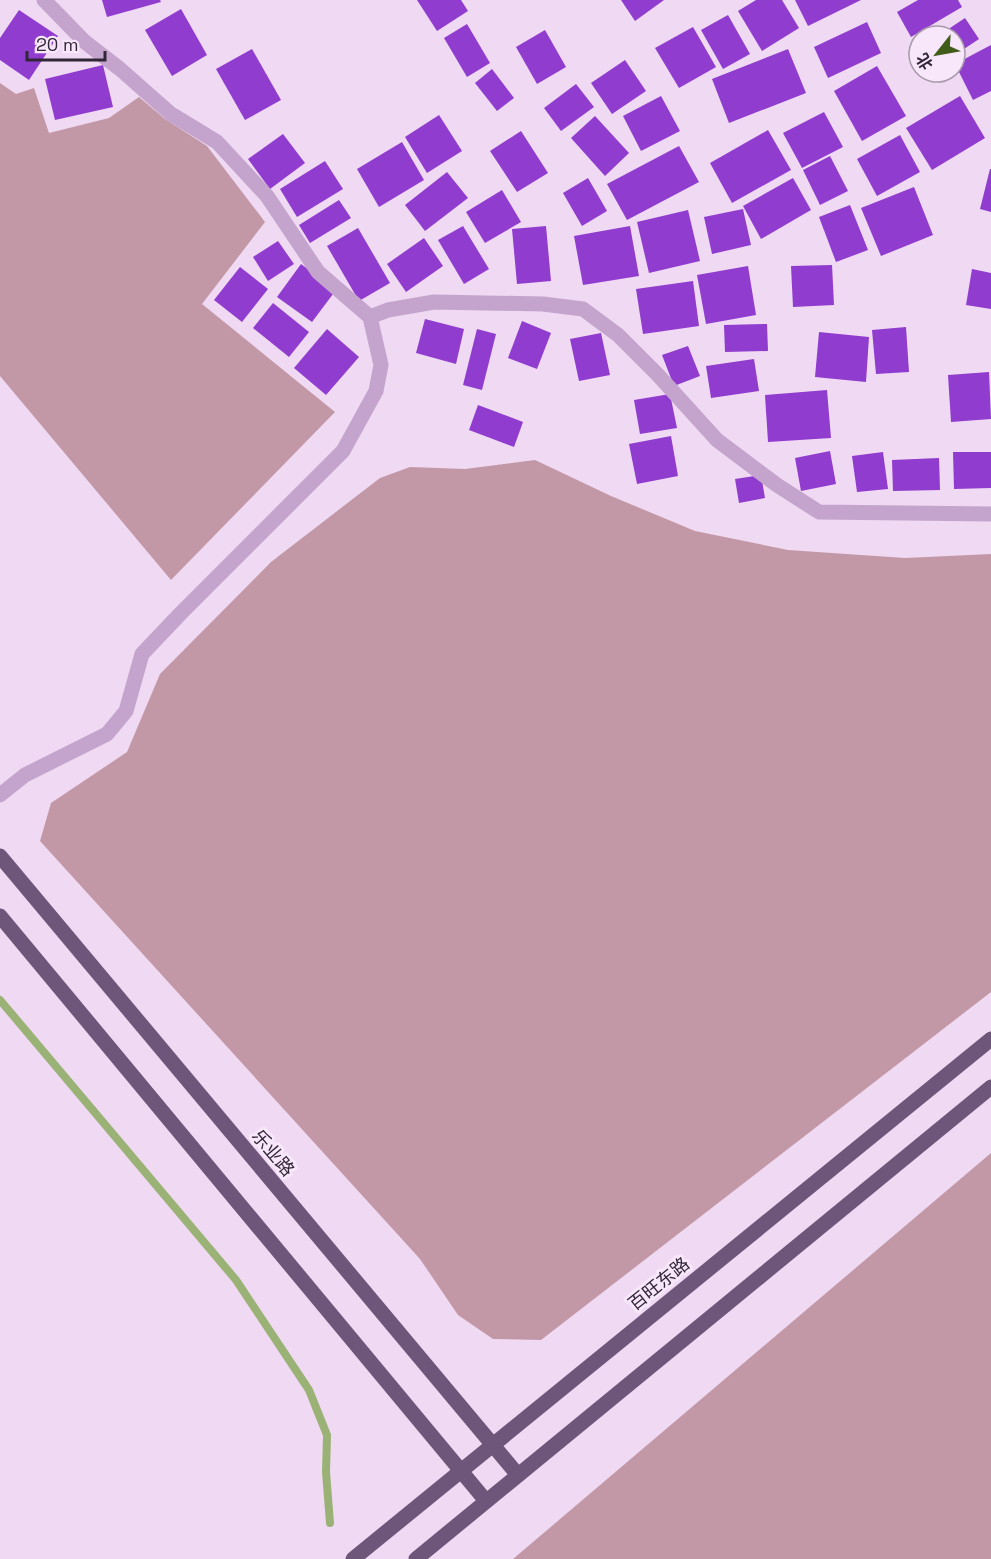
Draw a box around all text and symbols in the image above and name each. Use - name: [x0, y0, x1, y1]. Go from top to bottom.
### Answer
- scale bar: [27, 24, 105, 62]
- north arrow: [907, 24, 967, 84]
- text: 20 m: [36, 33, 79, 56]
- text: 北: [911, 49, 938, 74]
- street label: 乐业路: [247, 1125, 300, 1181]
- street label: 百旺东路: [623, 1252, 694, 1315]

